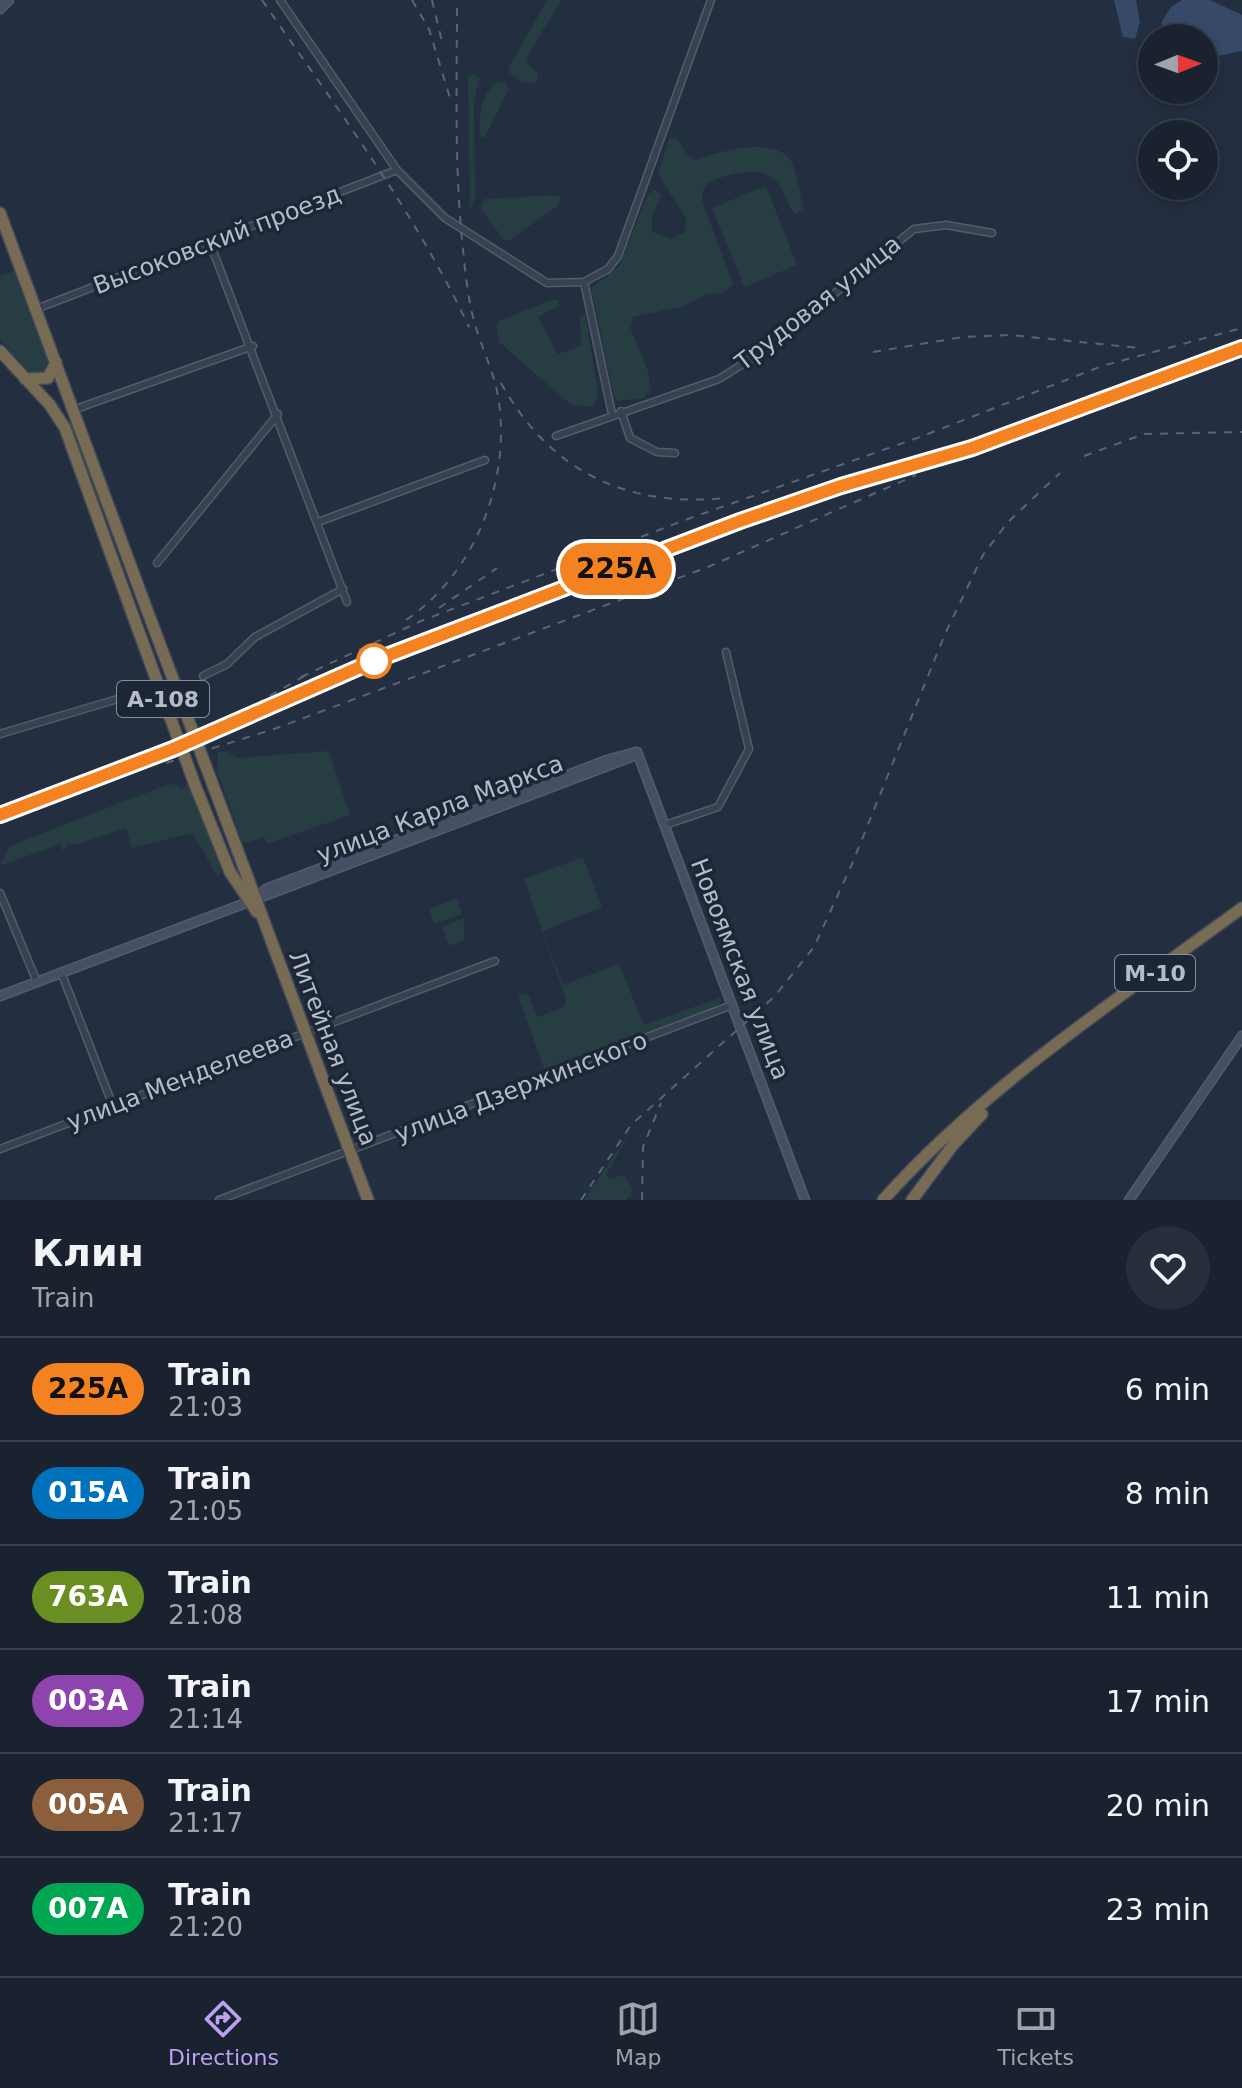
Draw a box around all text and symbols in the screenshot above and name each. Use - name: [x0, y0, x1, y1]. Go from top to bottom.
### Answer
- north arrow: [1138, 24, 1218, 104]
- map controls: [1138, 24, 1218, 200]
- button: locate: [1138, 120, 1218, 200]
- street label: Высоковский проезд: [89, 180, 345, 300]
- street label: Трудовая улица: [729, 230, 906, 377]
- line badge: 225А: [560, 543, 672, 595]
- text: 225А: [576, 552, 656, 585]
- unlabelled marker: [357, 644, 391, 678]
- road number: А-108: [117, 681, 209, 717]
- street label: улица Карла Маркса: [313, 749, 567, 869]
- street label: Новоямская улица: [685, 854, 795, 1084]
- street label: Литейная улица: [283, 947, 383, 1149]
- road number: М-10: [1115, 955, 1195, 991]
- street label: улица Менделеева: [63, 1024, 297, 1136]
- street label: улица Дзержинского: [391, 1026, 651, 1148]
- button: heart: [1126, 1226, 1210, 1310]
- text: Клин: [32, 1231, 144, 1275]
- text: Train: [32, 1283, 94, 1313]
- text: Train: [168, 1357, 252, 1392]
- text: 225А: [48, 1372, 128, 1405]
- text: 6 min: [1125, 1372, 1210, 1407]
- text: 21:03: [168, 1392, 243, 1422]
- text: Train: [168, 1461, 252, 1496]
- text: 015А: [48, 1476, 128, 1509]
- text: 8 min: [1125, 1476, 1210, 1511]
- text: 21:05: [168, 1496, 243, 1526]
- text: Train: [168, 1565, 252, 1600]
- text: 763А: [48, 1580, 128, 1613]
- text: 11 min: [1106, 1580, 1210, 1615]
- text: 21:08: [168, 1600, 243, 1630]
- text: Train: [168, 1669, 252, 1704]
- text: 003А: [48, 1684, 128, 1717]
- text: 17 min: [1106, 1684, 1210, 1719]
- text: 21:14: [168, 1704, 243, 1734]
- text: Train: [168, 1773, 252, 1808]
- text: 005А: [48, 1788, 128, 1821]
- text: 20 min: [1106, 1788, 1210, 1823]
- text: 21:17: [168, 1808, 243, 1838]
- text: Train: [168, 1877, 252, 1912]
- text: 007А: [48, 1892, 128, 1925]
- text: 23 min: [1106, 1892, 1210, 1927]
- text: 21:20: [168, 1912, 243, 1942]
- tab: Directions: [168, 1997, 279, 2070]
- tab: Map: [615, 1997, 661, 2070]
- tab: Tickets: [997, 1997, 1074, 2070]

